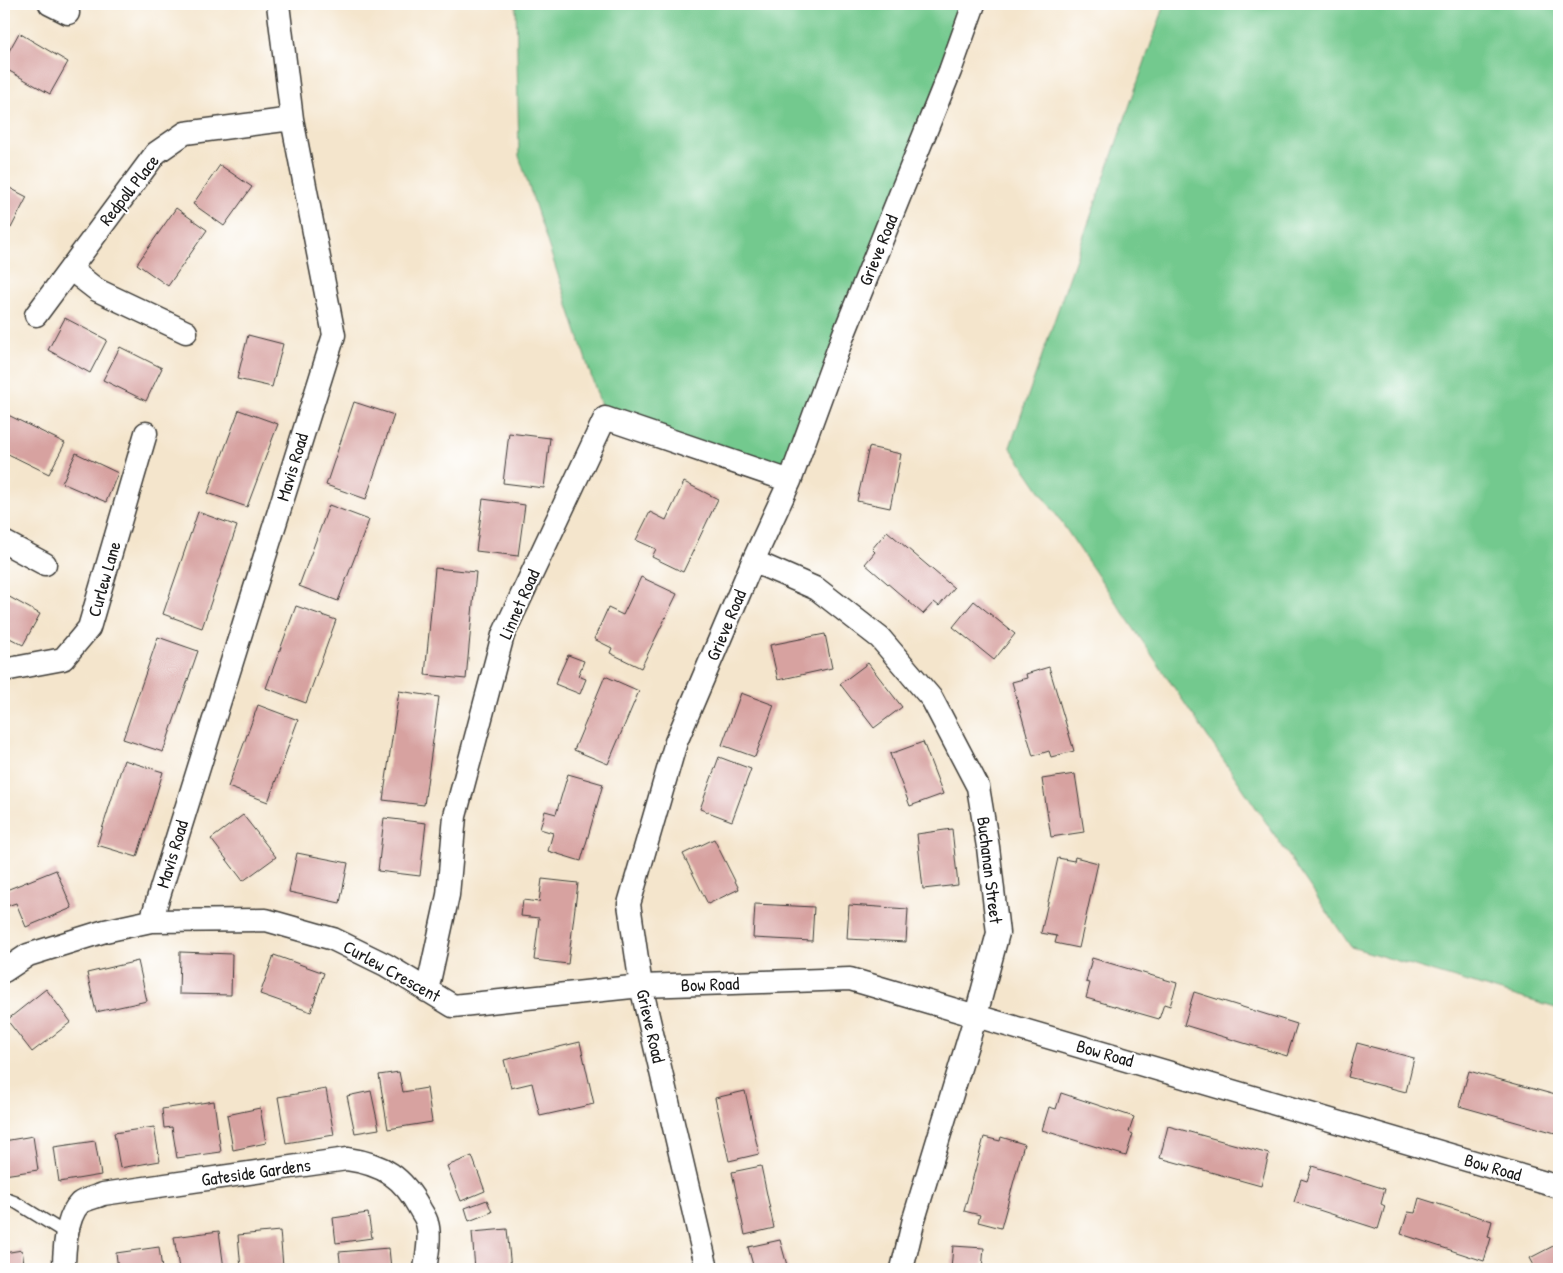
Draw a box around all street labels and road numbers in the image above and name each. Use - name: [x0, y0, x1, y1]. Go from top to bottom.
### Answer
- street label: Redpoll Place: [93, 149, 165, 231]
- street label: Grieve Road: [852, 211, 904, 289]
- street label: Mavis Road: [270, 430, 314, 504]
- street label: Curlew Lane: [81, 538, 127, 620]
- street label: Linnet Road: [493, 565, 545, 643]
- street label: Grieve Road: [700, 586, 752, 664]
- street label: Buchanan Street: [971, 815, 1009, 926]
- street label: Mavis Road: [150, 817, 194, 891]
- street label: Curlew Crescent: [339, 934, 446, 1008]
- street label: Bow Road: [680, 970, 740, 998]
- street label: Grieve Road: [630, 987, 672, 1065]
- street label: Bow Road: [1074, 1033, 1136, 1073]
- street label: Bow Road: [1462, 1147, 1524, 1187]
- street label: Gateside Gardens: [200, 1152, 312, 1192]

